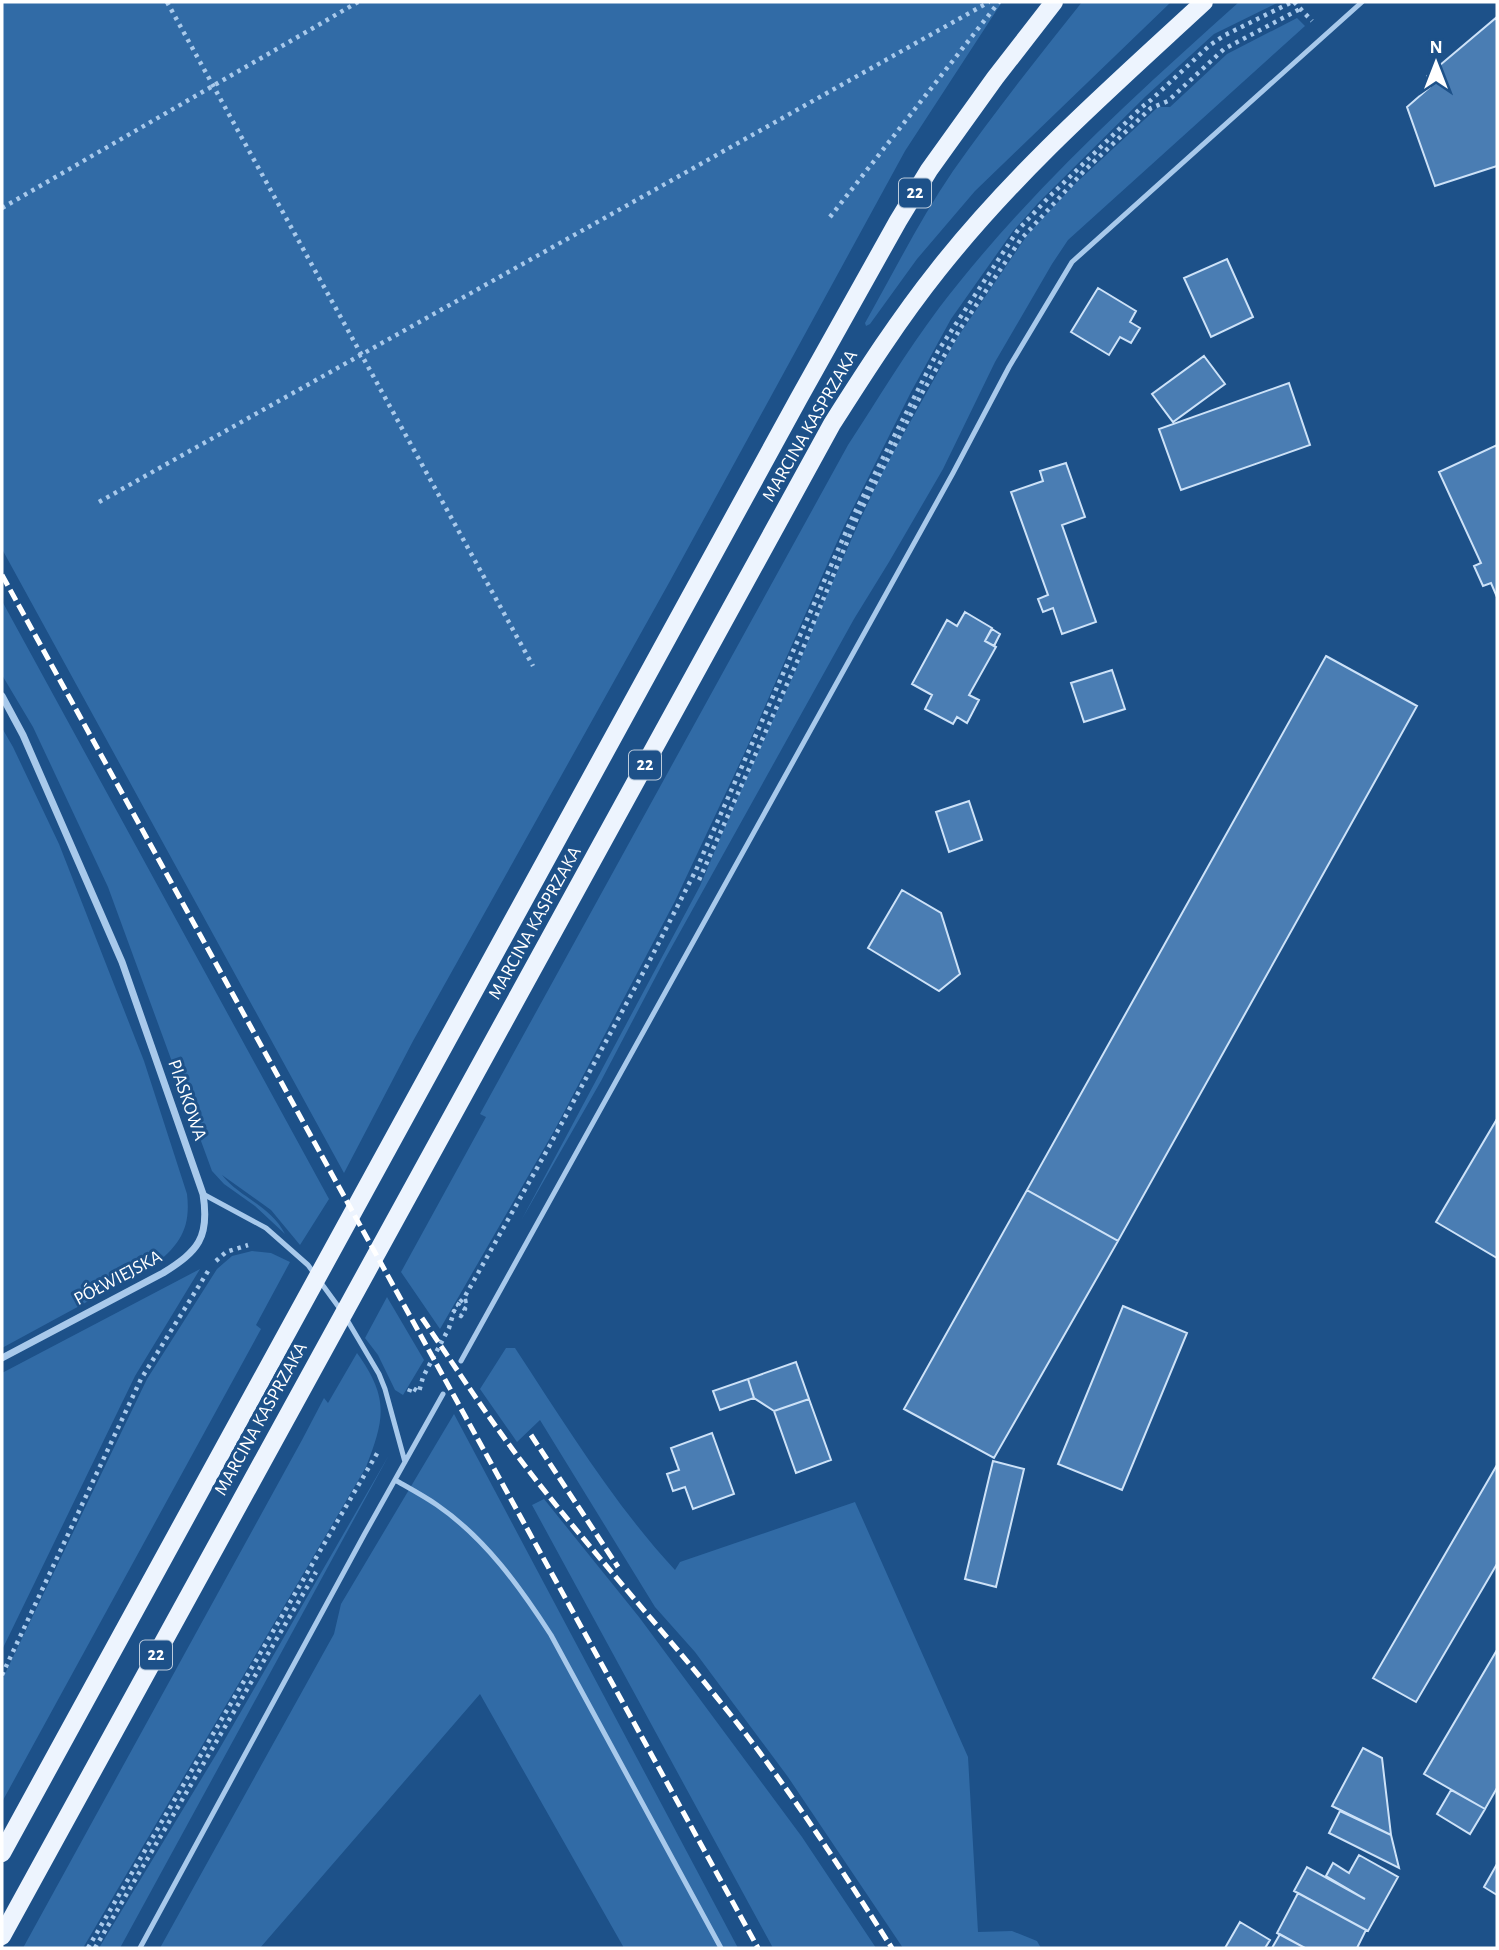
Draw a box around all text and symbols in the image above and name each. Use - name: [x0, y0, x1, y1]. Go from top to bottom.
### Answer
- north arrow: [1401, 28, 1471, 98]
- text: N: [1429, 38, 1443, 57]
- road number: 22: [899, 178, 931, 208]
- street label: MARCINA KASPRZAKA: [759, 347, 861, 505]
- road number: 22: [629, 750, 661, 780]
- street label: MARCINA KASPRZAKA: [485, 843, 585, 1003]
- street label: PIASKOWA: [164, 1057, 210, 1143]
- street label: PÓŁWIEJSKA: [70, 1245, 165, 1309]
- street label: MARCINA KASPRZAKA: [211, 1339, 311, 1499]
- road number: 22: [140, 1640, 172, 1670]

